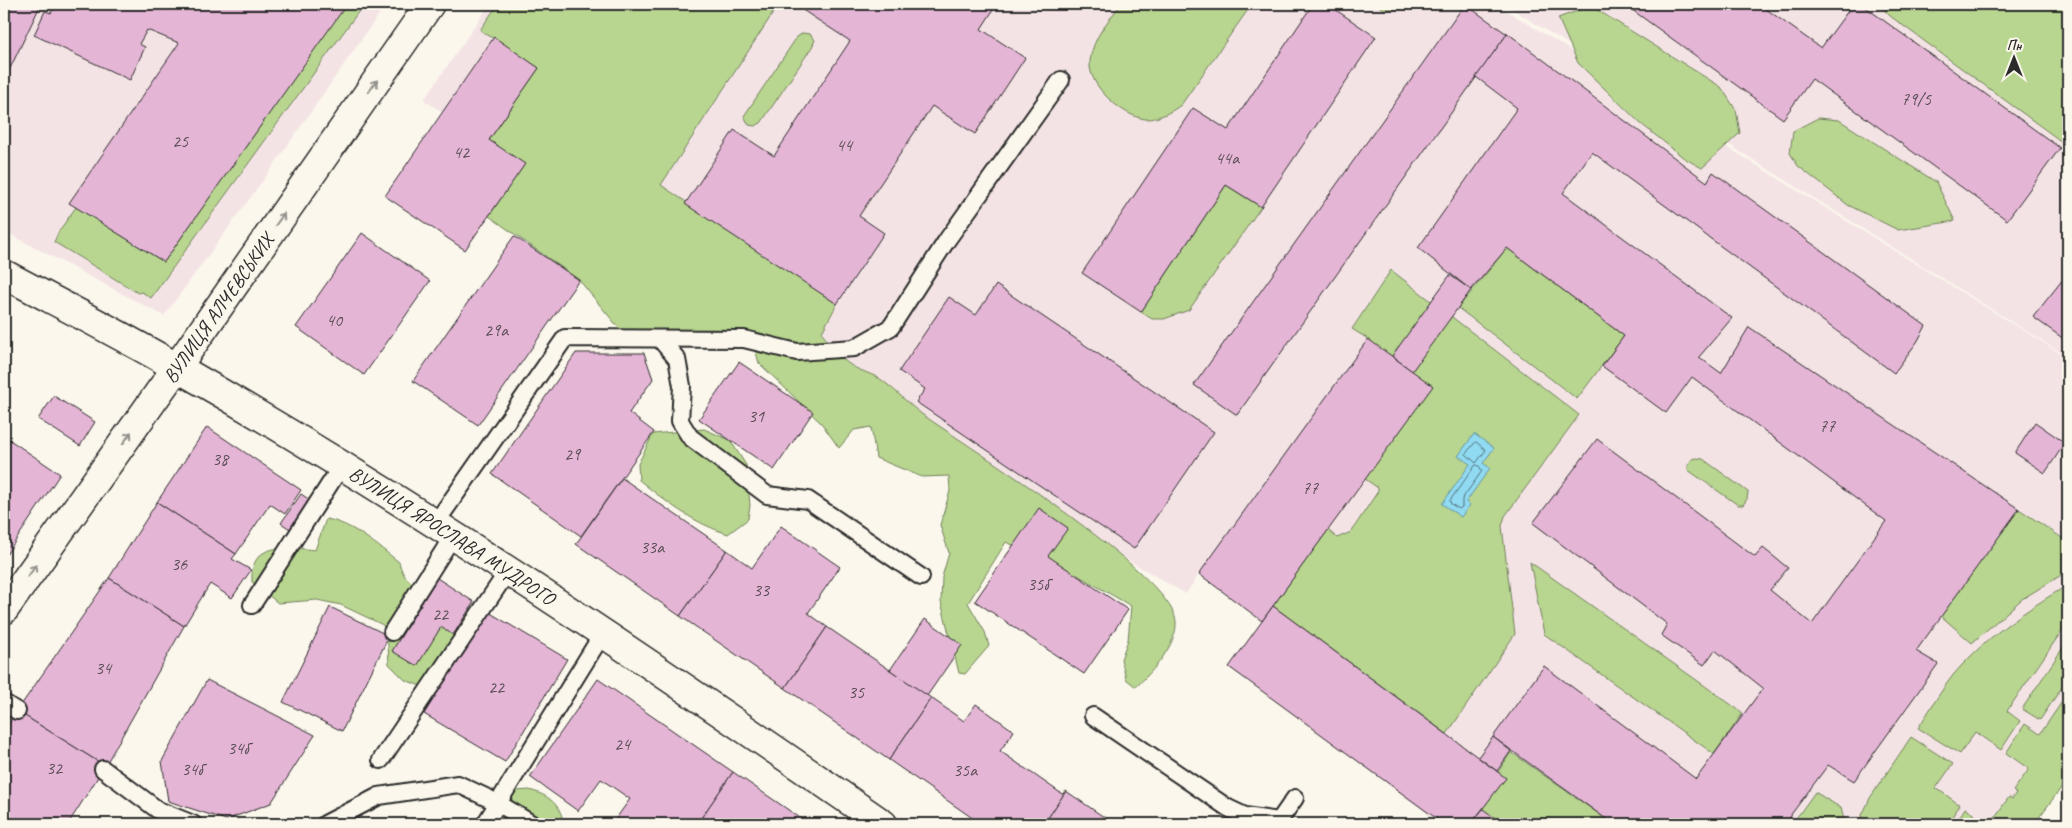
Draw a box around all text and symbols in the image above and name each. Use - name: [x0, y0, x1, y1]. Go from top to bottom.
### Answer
- north arrow: [1990, 32, 2040, 82]
- text: Пн: [2007, 37, 2022, 54]
- one-way arrow: [368, 79, 378, 93]
- house number: 79/5: [1901, 88, 1932, 110]
- house number: 25: [172, 130, 189, 152]
- house number: 44: [836, 134, 854, 156]
- house number: 42: [453, 141, 471, 163]
- house number: 44а: [1215, 147, 1240, 169]
- one-way arrow: [275, 213, 285, 227]
- street label: ВУЛИЦЯ АЛЧЕВСЬКИХ: [158, 226, 281, 388]
- house number: 40: [326, 309, 344, 331]
- house number: 29а: [484, 319, 509, 341]
- house number: 31: [748, 405, 765, 427]
- house number: 77: [1819, 415, 1836, 437]
- one-way arrow: [121, 432, 132, 445]
- house number: 29: [564, 443, 582, 465]
- house number: 38: [212, 448, 230, 470]
- street label: ВУЛИЦЯ ЯРОСЛАВА МУДРОГО: [344, 461, 561, 612]
- house number: 77: [1302, 477, 1319, 499]
- house number: 33а: [640, 536, 665, 558]
- house number: 36: [171, 553, 188, 575]
- one-way arrow: [27, 564, 37, 578]
- house number: 35б: [1027, 573, 1053, 595]
- house number: 33: [753, 579, 771, 601]
- house number: 22: [432, 603, 450, 625]
- house number: 34: [95, 657, 113, 679]
- house number: 22: [488, 676, 506, 698]
- house number: 35: [848, 681, 865, 703]
- house number: 24: [614, 733, 632, 755]
- house number: 34б: [227, 737, 253, 759]
- house number: 32: [46, 757, 64, 779]
- house number: 34б: [181, 758, 207, 780]
- house number: 35а: [953, 759, 978, 781]

